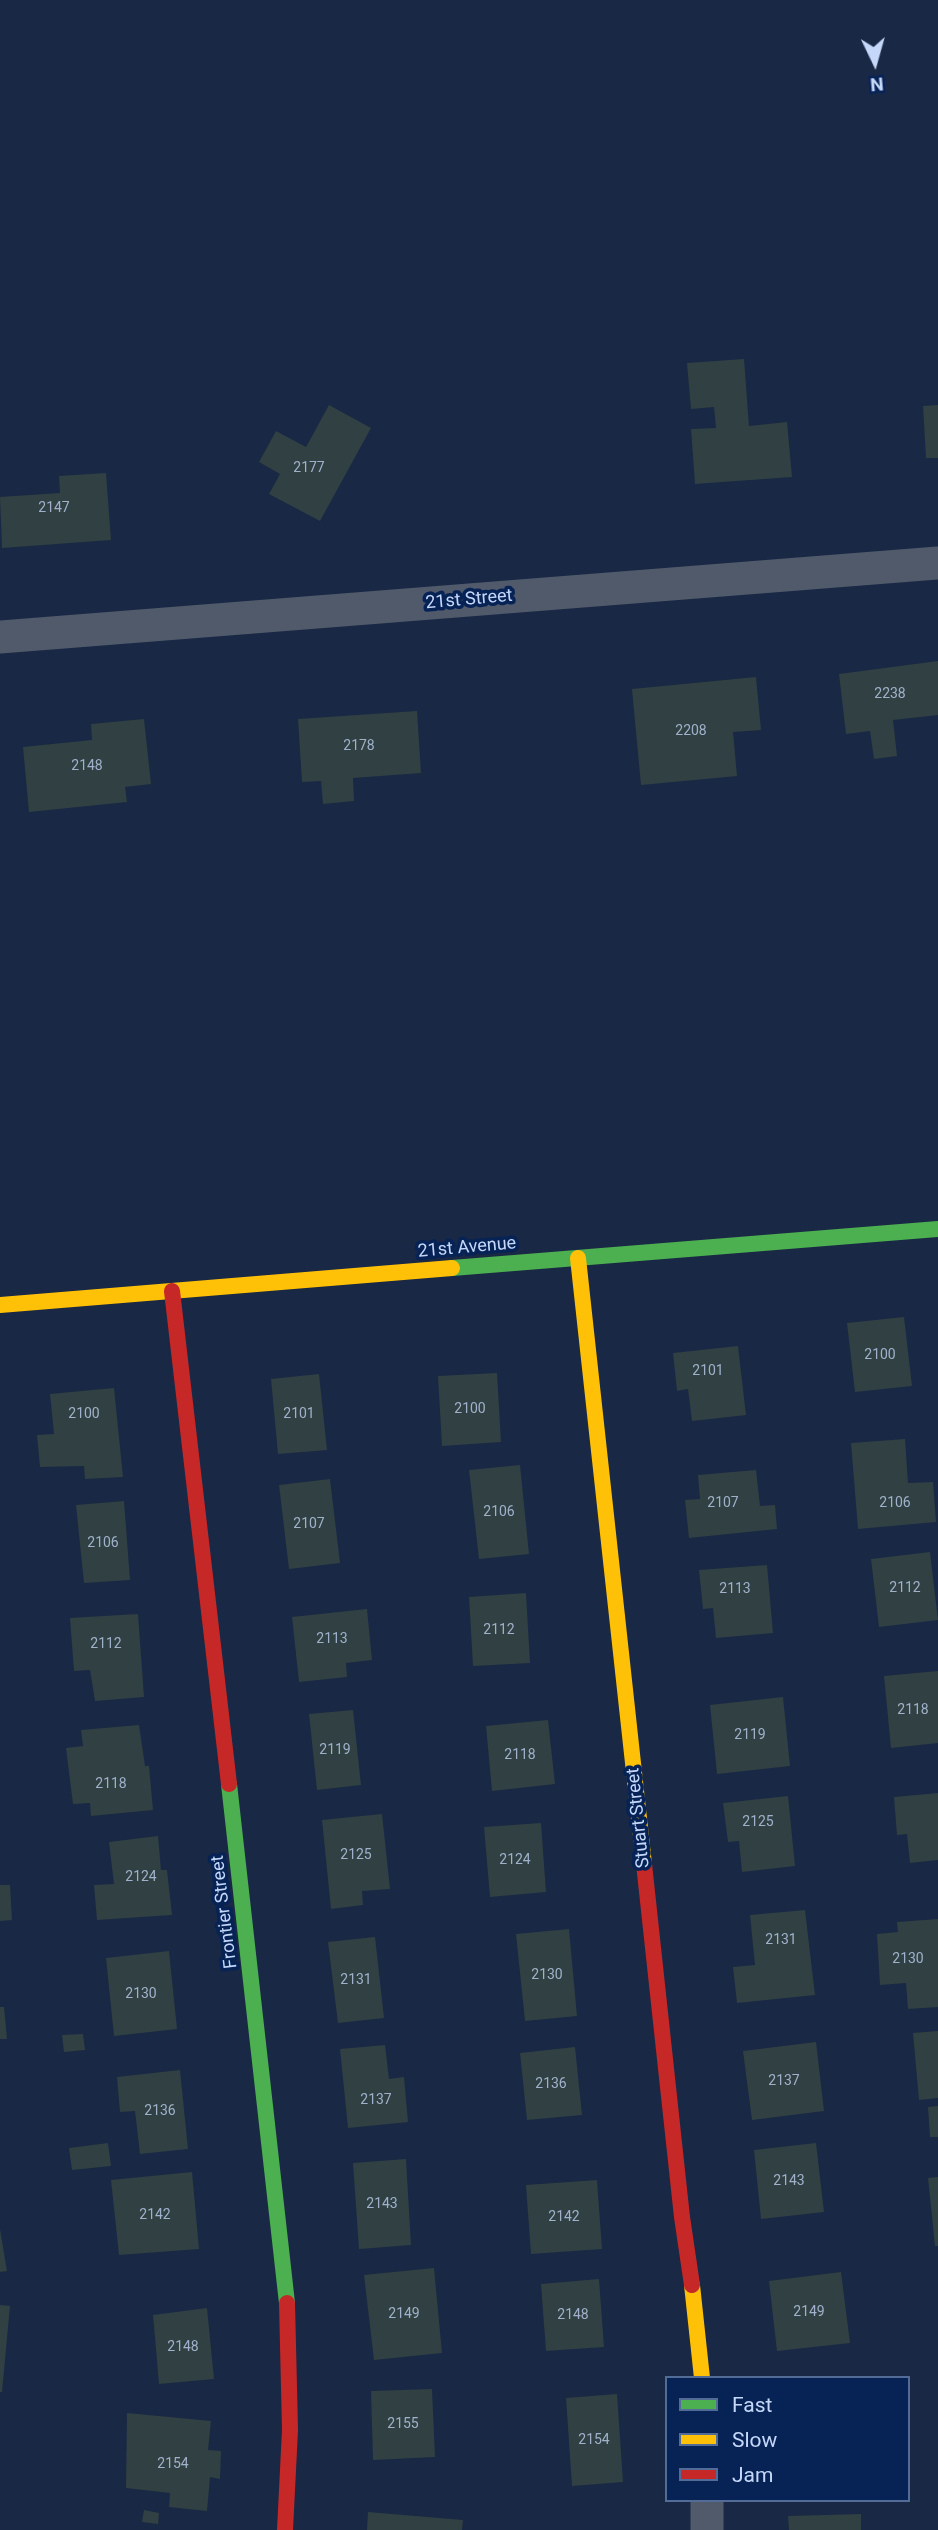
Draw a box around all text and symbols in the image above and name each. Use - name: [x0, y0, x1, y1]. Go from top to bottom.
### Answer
- north arrow: [840, 28, 910, 98]
- text: N: [869, 72, 885, 96]
- house number: 2177: [293, 460, 325, 476]
- house number: 2147: [38, 500, 70, 516]
- street label: 21st Street: [425, 585, 513, 615]
- house number: 2238: [874, 686, 906, 702]
- house number: 2208: [675, 723, 707, 739]
- house number: 2178: [343, 738, 375, 754]
- house number: 2148: [71, 758, 103, 774]
- street label: 21st Avenue: [417, 1233, 517, 1263]
- house number: 2100: [864, 1347, 896, 1363]
- house number: 2101: [692, 1363, 724, 1379]
- house number: 2100: [454, 1401, 486, 1417]
- house number: 2100: [68, 1406, 100, 1422]
- house number: 2101: [283, 1406, 315, 1422]
- house number: 2107: [707, 1495, 739, 1511]
- house number: 2106: [879, 1495, 911, 1511]
- house number: 2106: [483, 1504, 515, 1520]
- house number: 2107: [293, 1516, 325, 1532]
- house number: 2106: [87, 1535, 119, 1551]
- house number: 2112: [889, 1580, 921, 1596]
- house number: 2113: [719, 1581, 751, 1597]
- house number: 2112: [483, 1622, 515, 1638]
- house number: 2113: [316, 1631, 348, 1647]
- house number: 2112: [90, 1636, 122, 1652]
- house number: 2118: [897, 1702, 929, 1718]
- house number: 2119: [734, 1727, 766, 1743]
- house number: 2119: [319, 1742, 351, 1758]
- house number: 2118: [504, 1747, 536, 1763]
- street label: Stuart Street: [623, 1767, 655, 1869]
- house number: 2118: [95, 1776, 127, 1792]
- house number: 2125: [742, 1814, 774, 1830]
- house number: 2125: [340, 1847, 372, 1863]
- house number: 2124: [499, 1852, 531, 1868]
- street label: Frontier Street: [207, 1854, 243, 1970]
- house number: 2124: [125, 1869, 157, 1885]
- house number: 2131: [765, 1932, 797, 1948]
- house number: 2130: [892, 1951, 924, 1967]
- house number: 2130: [531, 1967, 563, 1983]
- house number: 2131: [340, 1972, 372, 1988]
- house number: 2130: [125, 1986, 157, 2002]
- house number: 2137: [768, 2073, 800, 2089]
- house number: 2136: [535, 2076, 567, 2092]
- house number: 2137: [360, 2092, 392, 2108]
- house number: 2136: [144, 2103, 176, 2119]
- house number: 2143: [773, 2173, 805, 2189]
- house number: 2143: [366, 2196, 398, 2212]
- house number: 2142: [139, 2207, 171, 2223]
- house number: 2142: [548, 2209, 580, 2225]
- house number: 2149: [793, 2304, 825, 2320]
- house number: 2149: [388, 2306, 420, 2322]
- house number: 2148: [557, 2307, 589, 2323]
- house number: 2148: [167, 2339, 199, 2355]
- legend: [665, 2376, 910, 2502]
- text: Fast: [732, 2393, 772, 2417]
- house number: 2155: [387, 2416, 419, 2432]
- text: Slow: [732, 2428, 777, 2452]
- house number: 2154: [578, 2432, 610, 2448]
- house number: 2154: [157, 2456, 189, 2472]
- text: Jam: [732, 2463, 773, 2487]

